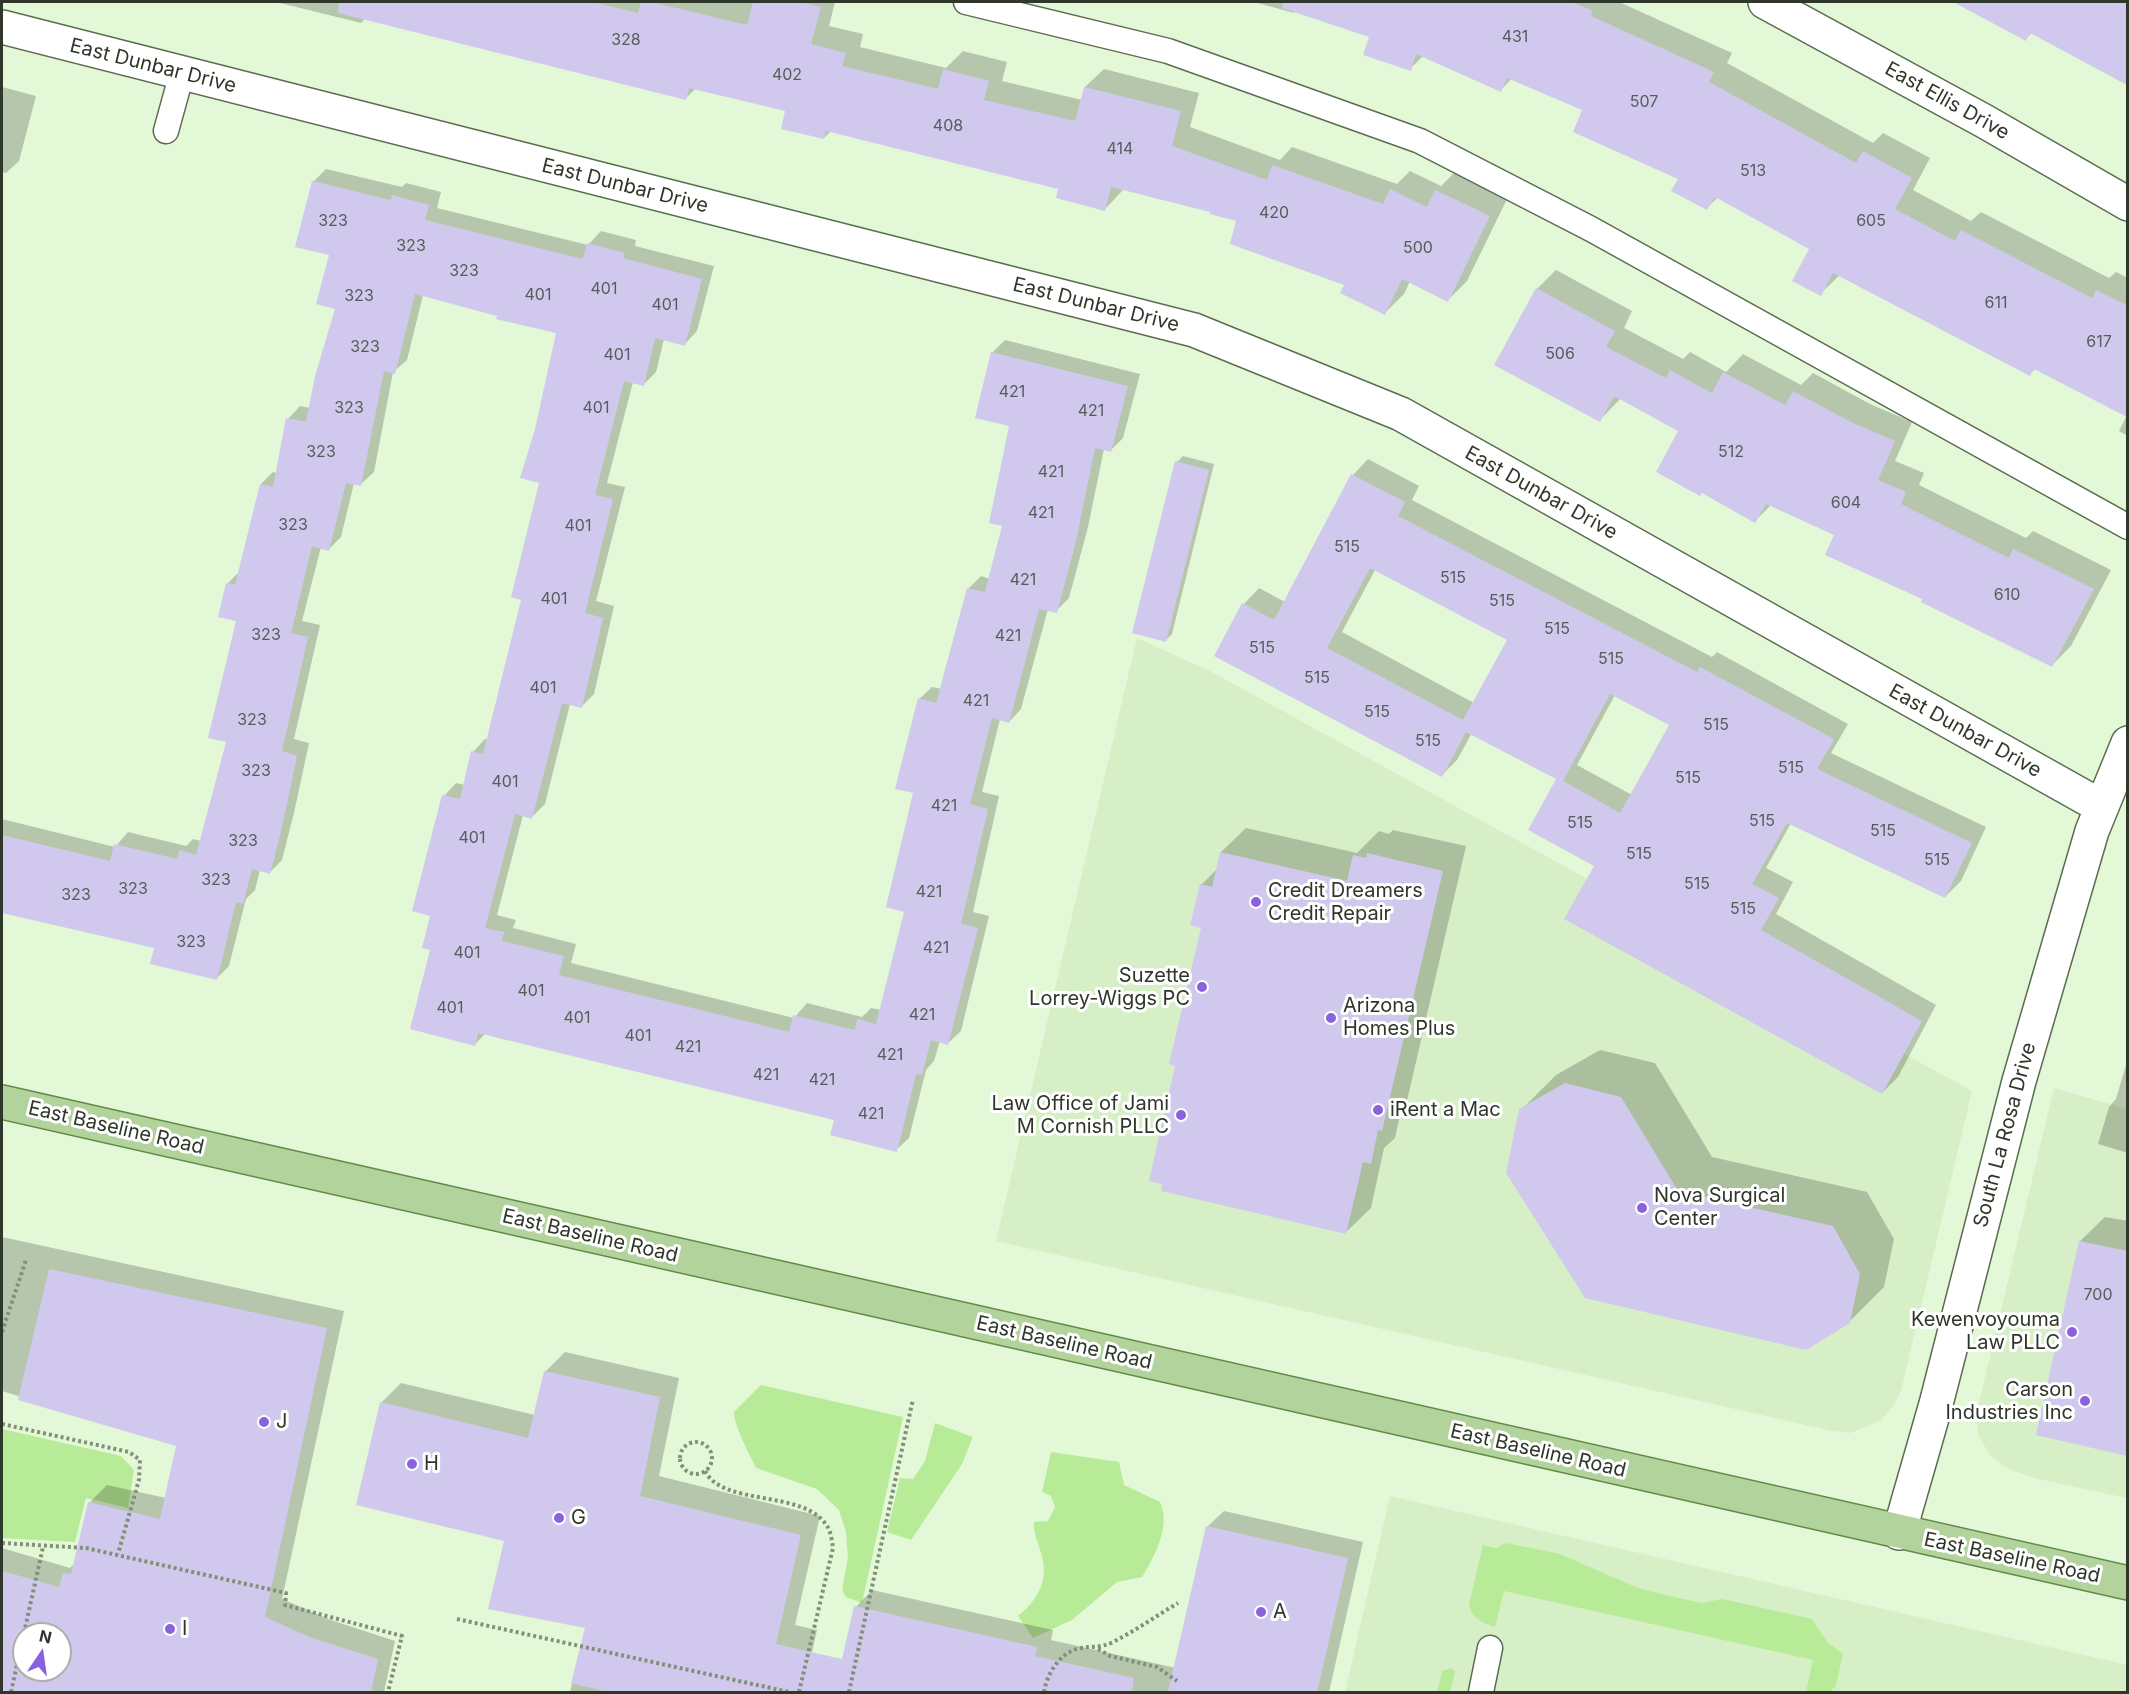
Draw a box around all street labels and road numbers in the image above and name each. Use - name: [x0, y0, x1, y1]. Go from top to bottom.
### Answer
- street label: East Dunbar Drive: [67, 34, 239, 98]
- street label: East Ellis Drive: [1881, 57, 2013, 145]
- street label: East Dunbar Drive: [539, 154, 711, 218]
- street label: East Dunbar Drive: [1010, 273, 1182, 337]
- street label: East Dunbar Drive: [1461, 441, 1621, 545]
- street label: East Dunbar Drive: [1885, 679, 2045, 783]
- street label: South La Rosa Drive: [1969, 1040, 2041, 1230]
- street label: East Baseline Road: [26, 1096, 206, 1160]
- street label: East Baseline Road: [500, 1204, 680, 1268]
- street label: East Baseline Road: [974, 1311, 1154, 1375]
- street label: East Baseline Road: [1448, 1419, 1628, 1483]
- street label: East Baseline Road: [1922, 1528, 2102, 1588]

